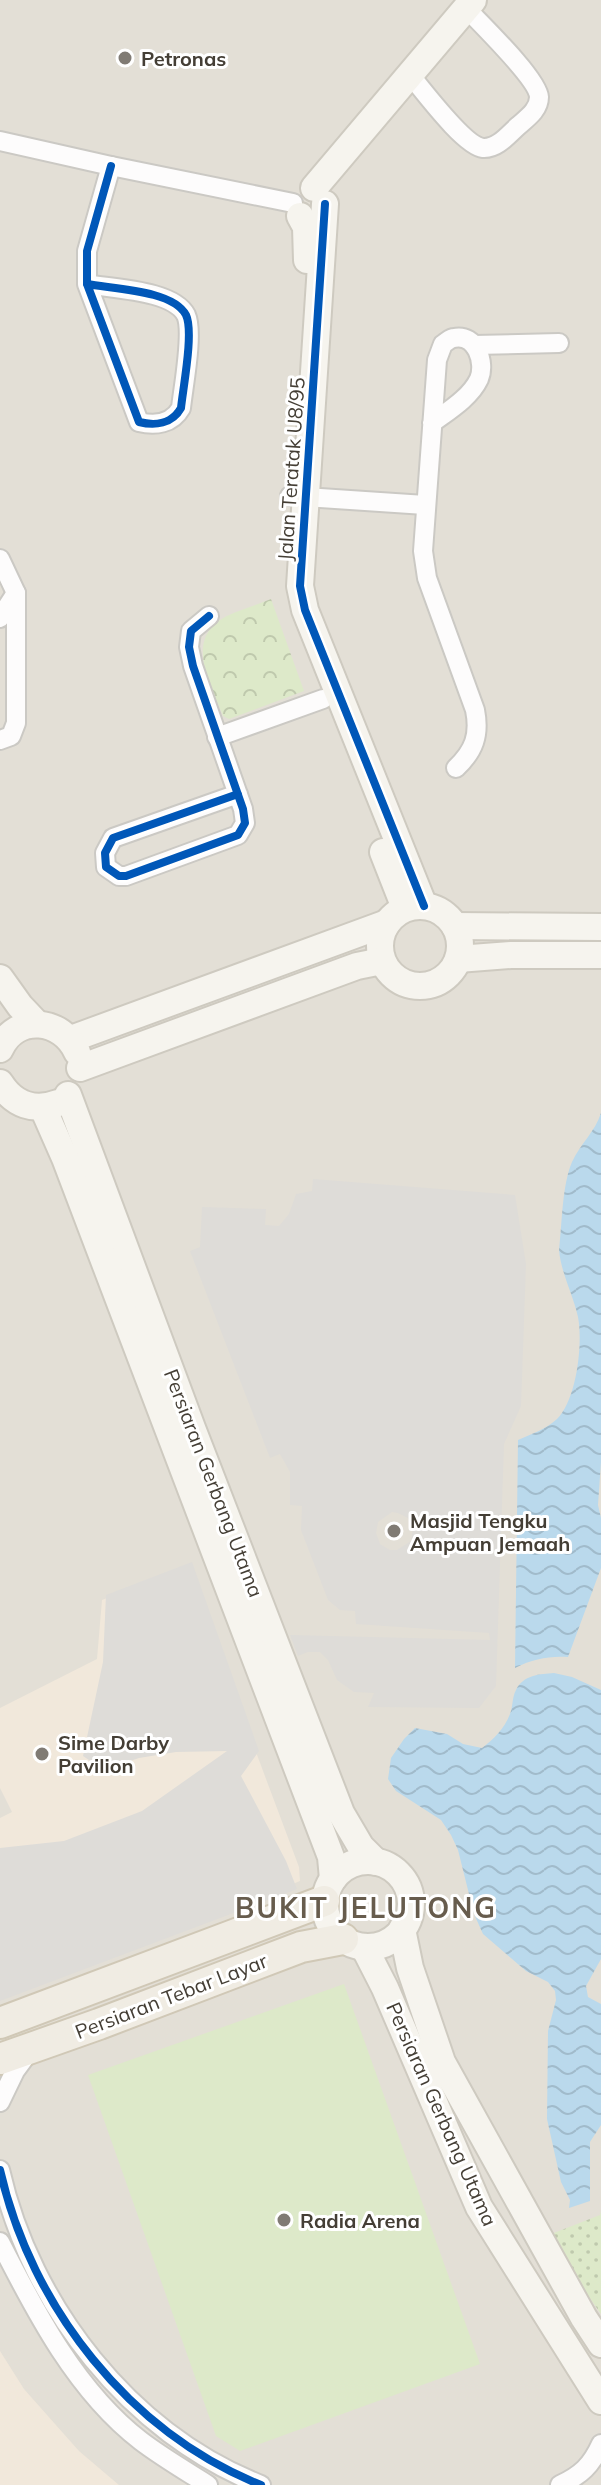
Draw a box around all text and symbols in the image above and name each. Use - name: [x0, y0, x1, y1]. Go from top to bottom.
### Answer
- place label: Petronas: [141, 46, 226, 71]
- marker: Petronas: [116, 49, 134, 67]
- street label: Jalan Teratak U8/95: [272, 376, 310, 562]
- street label: Persiaran Gerbang Utama: [159, 1365, 269, 1601]
- place label: Masjid Tengku Ampuan Jemaah: [410, 1508, 570, 1556]
- marker: Masjid Tengku Ampuan Jemaah: [385, 1522, 403, 1540]
- place label: Sime Darby Pavilion: [58, 1730, 169, 1778]
- marker: Sime Darby Pavilion: [33, 1745, 51, 1763]
- district label: BUKIT JELUTONG: [235, 1890, 497, 1925]
- street label: Persiaran Tebar Layar: [71, 1948, 271, 2044]
- street label: Persiaran Gerbang Utama: [381, 1998, 503, 2230]
- place label: Radia Arena: [300, 2208, 420, 2233]
- marker: Radia Arena: [275, 2211, 293, 2229]

